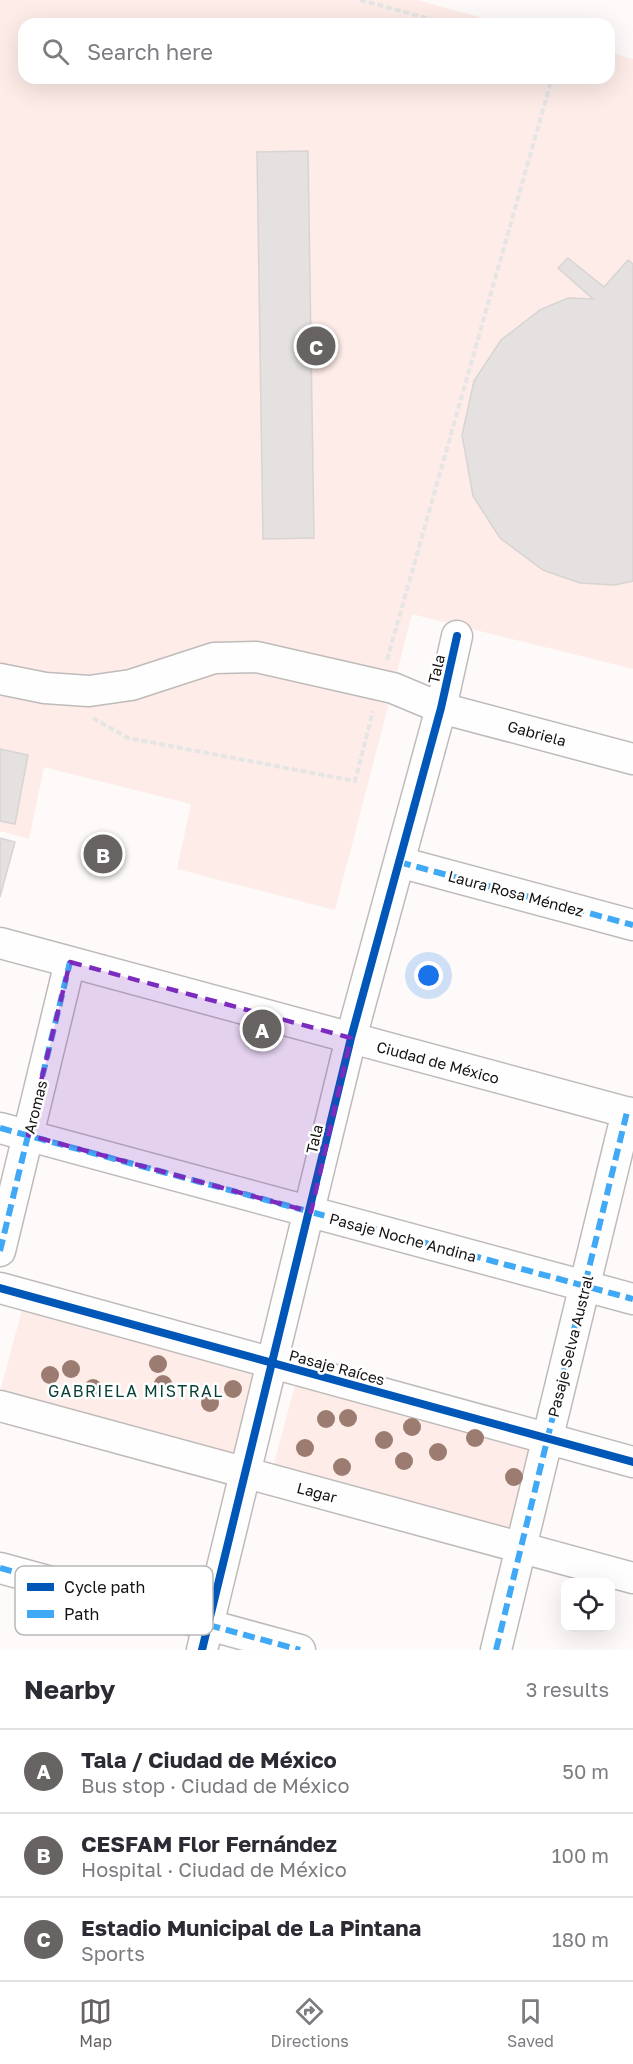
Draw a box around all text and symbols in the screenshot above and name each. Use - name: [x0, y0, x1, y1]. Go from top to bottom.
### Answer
- search box: [18, 18, 615, 84]
- icon: search: [39, 35, 72, 68]
- text: Search here: [87, 38, 213, 65]
- pin: C: [296, 324, 336, 368]
- street label: Tala: [424, 653, 448, 685]
- street label: Gabriela: [506, 717, 568, 749]
- pin: B: [84, 832, 122, 876]
- street label: Laura Rosa Méndez: [446, 866, 586, 920]
- your location: [414, 961, 443, 990]
- pin: A: [242, 1006, 282, 1052]
- street label: Ciudad de México: [375, 1037, 501, 1087]
- street label: Aromas: [20, 1078, 50, 1136]
- street label: Tala: [302, 1123, 326, 1155]
- street label: Pasaje Noche Andina: [327, 1209, 479, 1265]
- street label: Pasaje Selva Austral: [544, 1273, 596, 1419]
- street label: Pasaje Raíces: [287, 1346, 387, 1388]
- district label: GABRIELA MISTRAL: [48, 1381, 224, 1401]
- street label: Lagar: [295, 1478, 339, 1506]
- legend: [15, 1566, 213, 1635]
- text: Cycle path: [64, 1577, 145, 1597]
- map controls: [561, 1578, 615, 1632]
- button: locate: [561, 1578, 615, 1632]
- text: Path: [64, 1604, 99, 1624]
- text: Nearby: [24, 1674, 115, 1705]
- text: 3 results: [526, 1677, 609, 1701]
- text: Tala / Ciudad de México: [81, 1746, 337, 1773]
- text: A: [36, 1759, 51, 1783]
- text: 50 m: [562, 1759, 609, 1783]
- text: Bus stop · Ciudad de México: [81, 1773, 350, 1797]
- text: CESFAM Flor Fernández: [81, 1830, 337, 1857]
- text: B: [36, 1843, 51, 1867]
- text: 100 m: [552, 1843, 609, 1867]
- text: Hospital · Ciudad de México: [81, 1857, 347, 1881]
- text: Estadio Municipal de La Pintana: [81, 1914, 421, 1941]
- text: C: [36, 1927, 51, 1951]
- text: 180 m: [552, 1927, 609, 1951]
- text: Sports: [81, 1941, 145, 1965]
- tab: Map: [79, 1995, 112, 2051]
- tab: Directions: [271, 1995, 349, 2051]
- tab: Saved: [507, 1995, 554, 2051]

